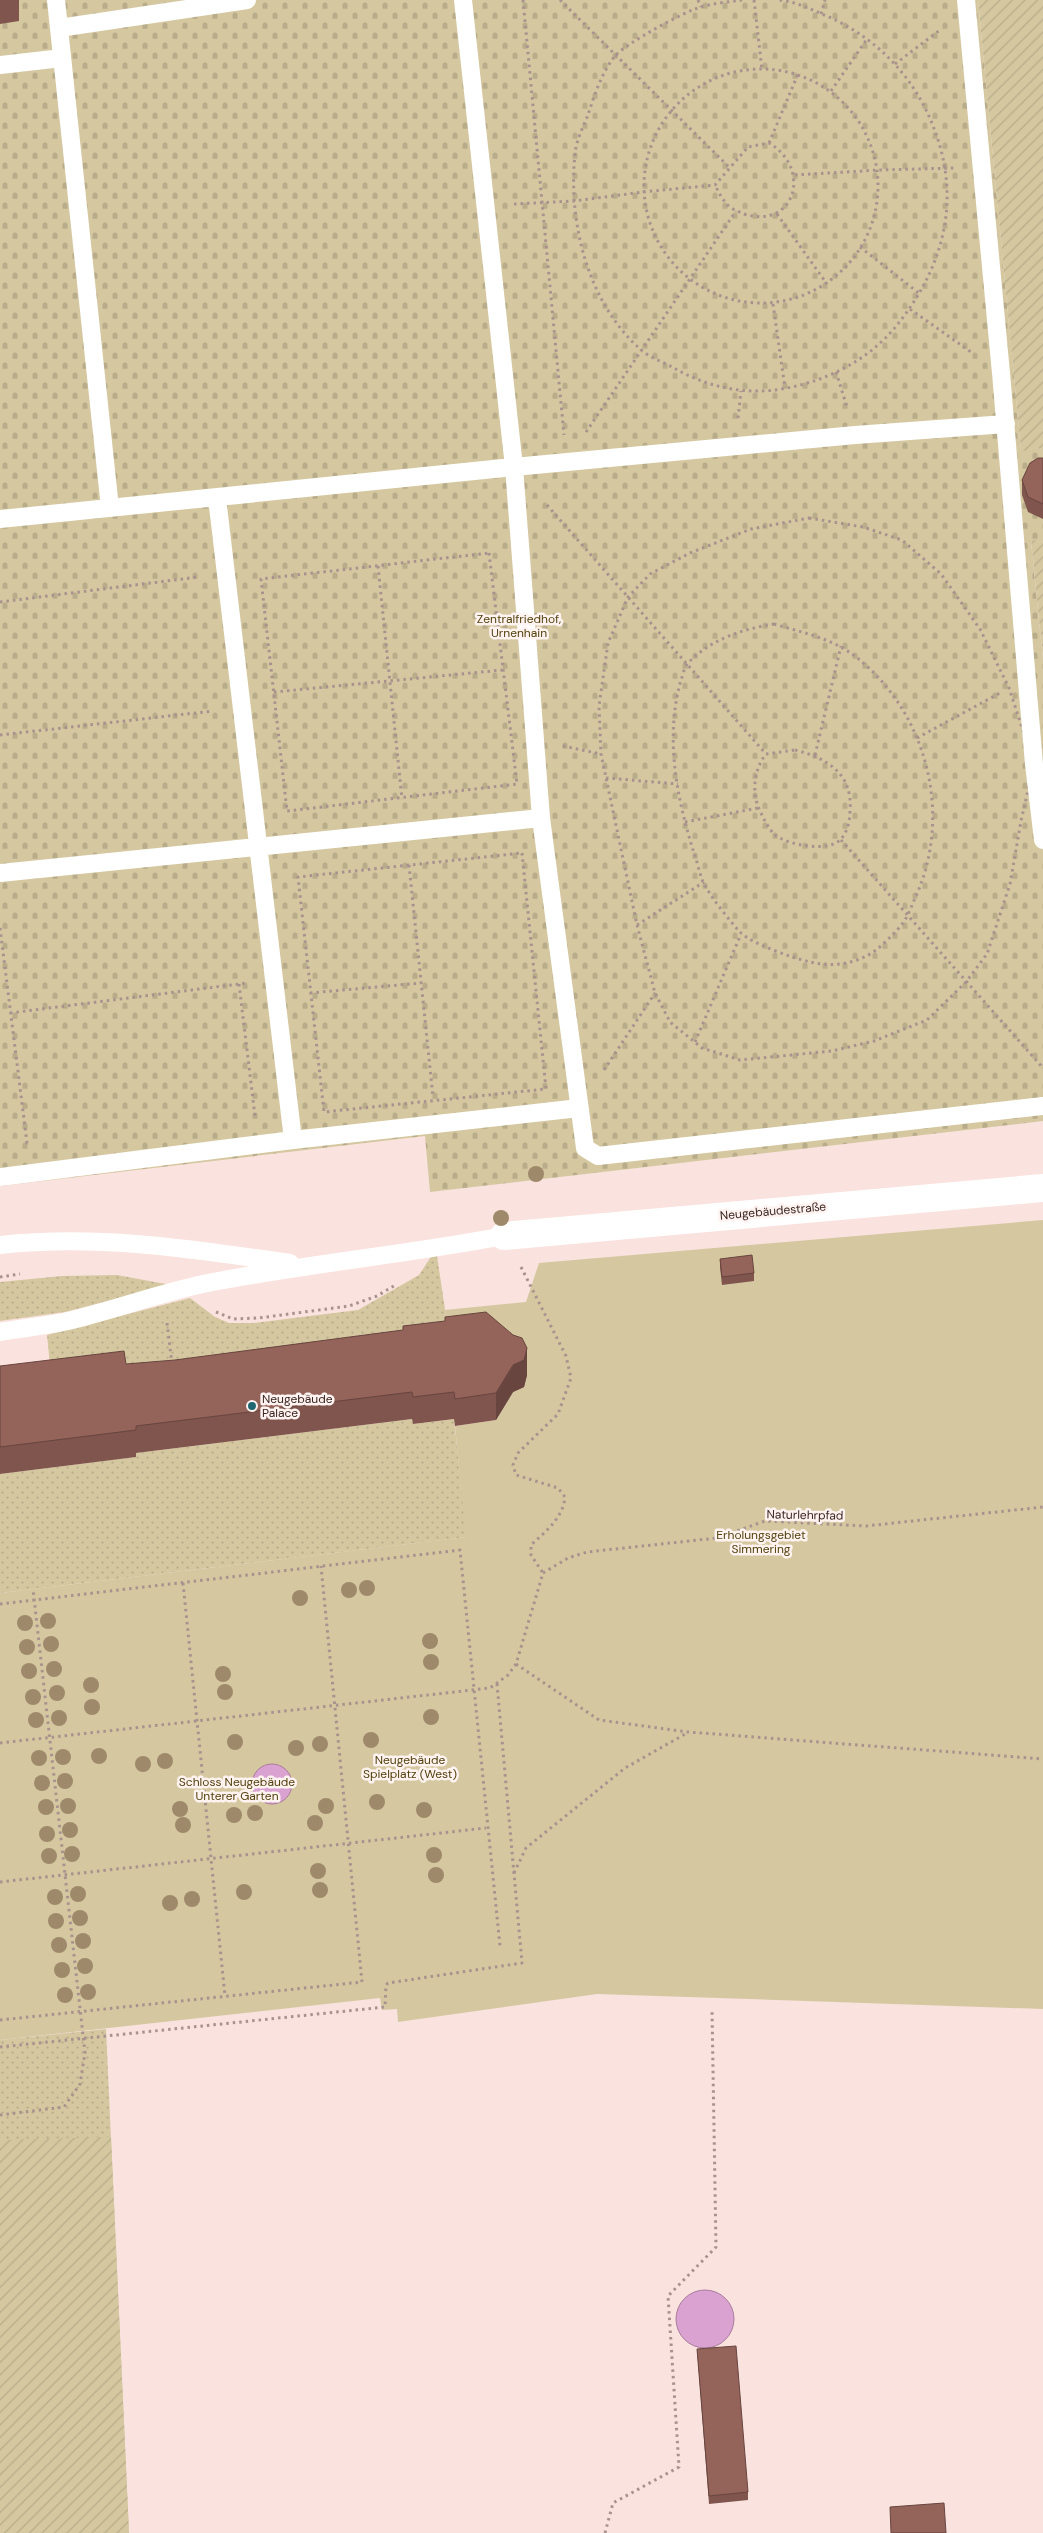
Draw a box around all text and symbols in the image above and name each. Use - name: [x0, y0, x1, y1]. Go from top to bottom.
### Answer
- park label: Zentralfriedhof, Urnenhain: [477, 611, 561, 641]
- street label: Neugebäudestraße: [719, 1198, 827, 1224]
- place label: Neugebäude Palace: [262, 1391, 333, 1421]
- marker: Neugebäude Palace: [246, 1400, 258, 1412]
- street label: Naturlehrpfad: [766, 1506, 844, 1524]
- park label: Erholungsgebiet Simmering: [716, 1527, 806, 1557]
- park label: Neugebäude Spielplatz (West): [363, 1752, 457, 1782]
- park label: Schloss Neugebäude Unterer Garten: [179, 1774, 295, 1804]

